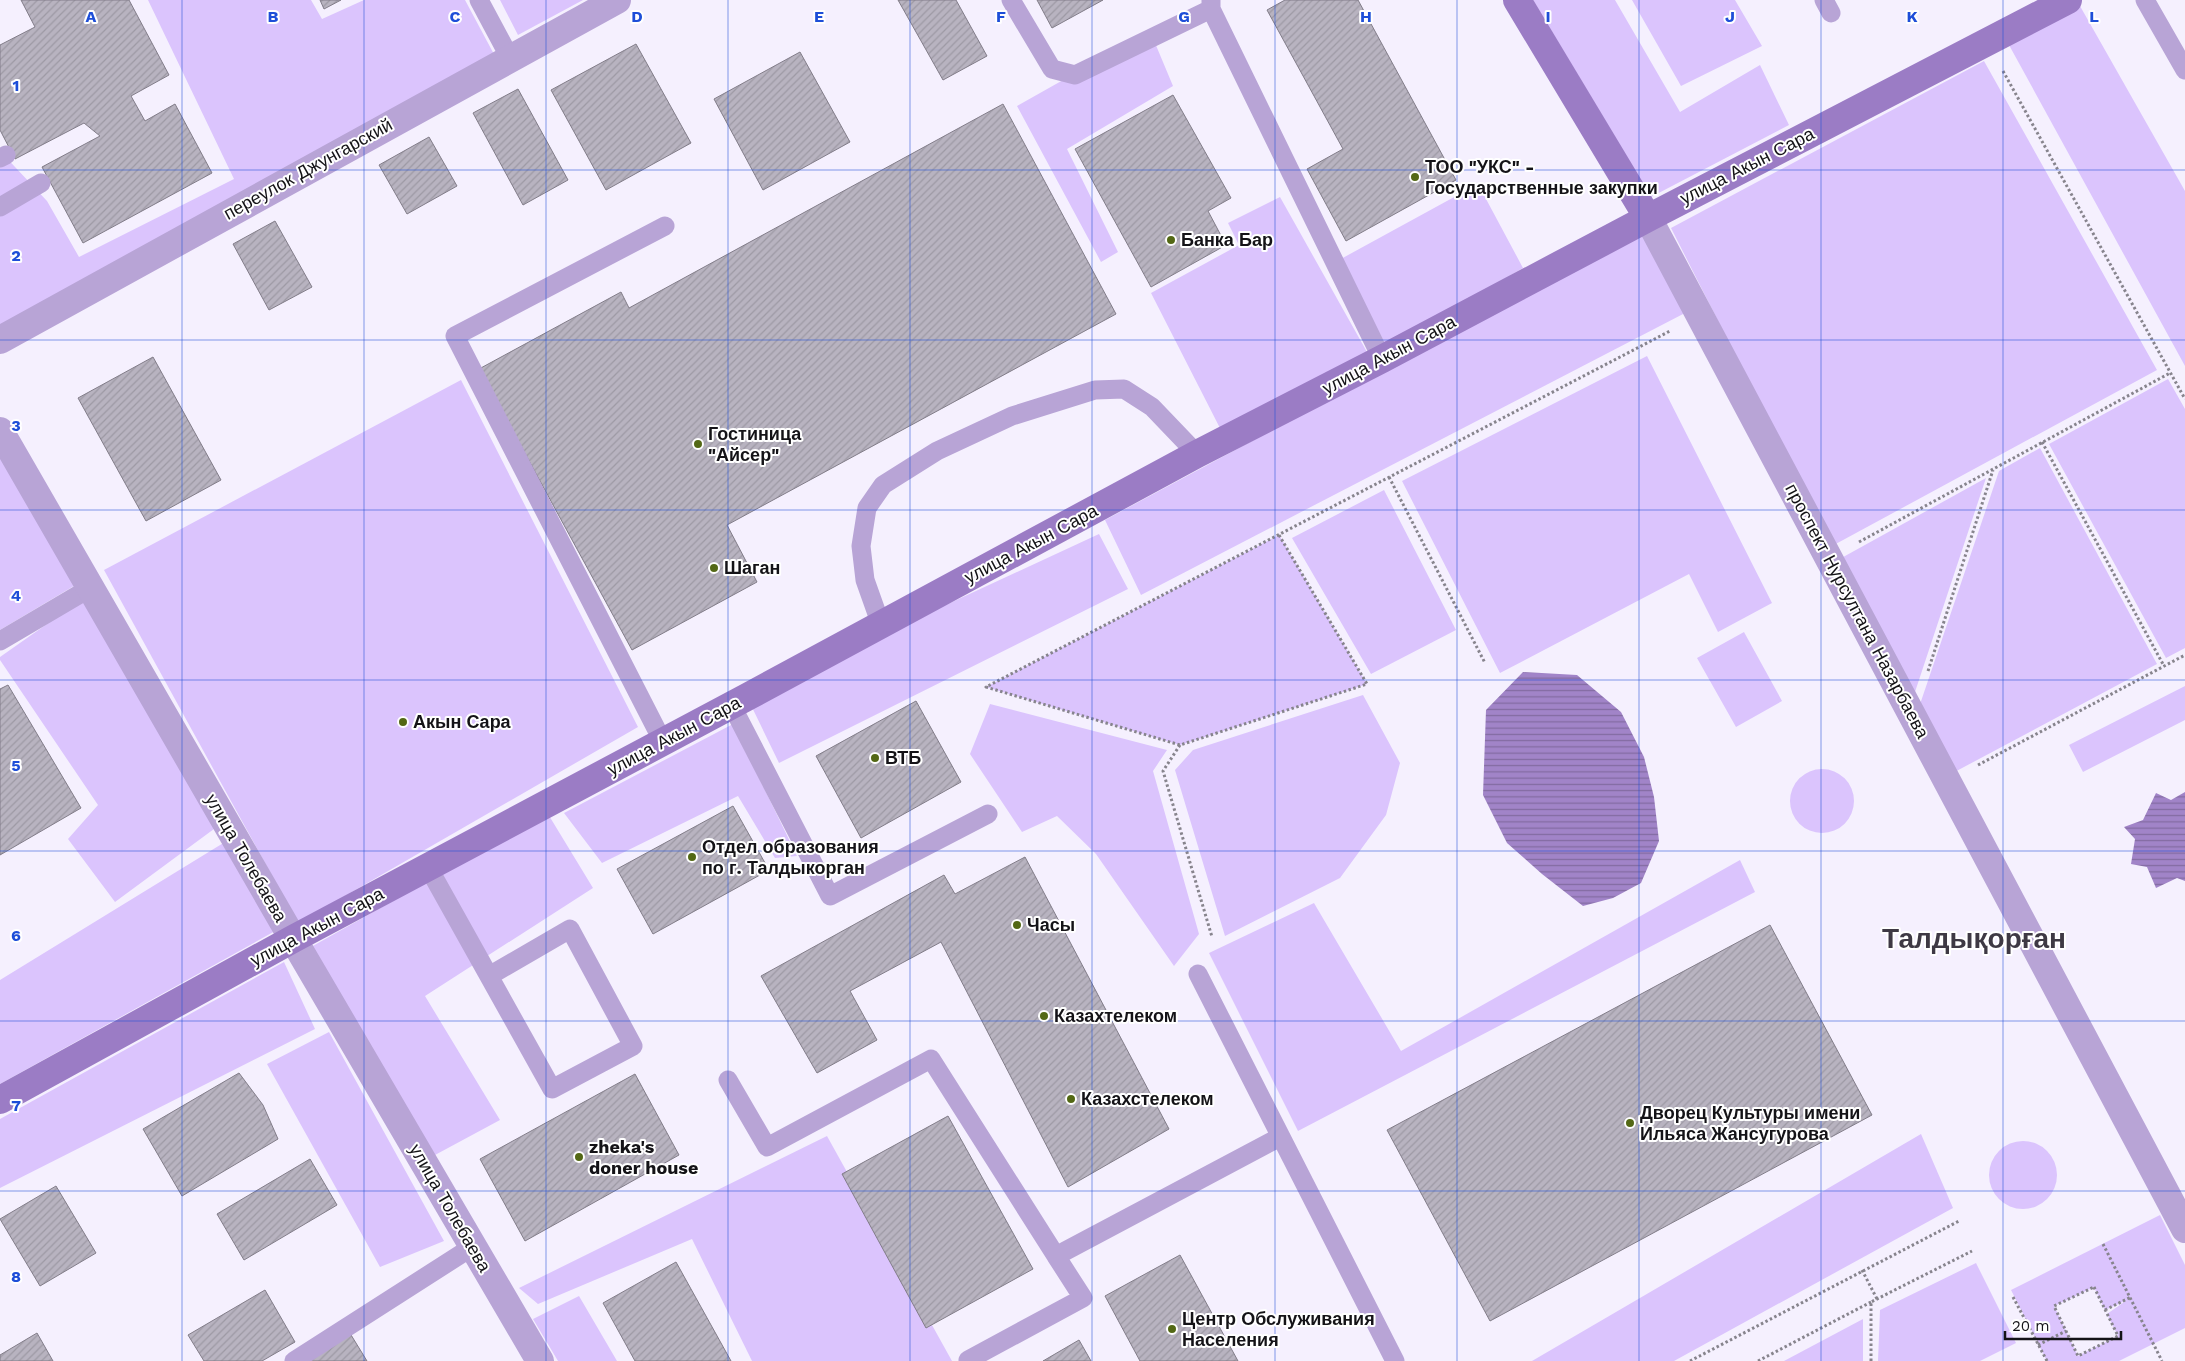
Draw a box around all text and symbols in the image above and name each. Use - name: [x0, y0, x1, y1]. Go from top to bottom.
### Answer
- text: A: [86, 7, 97, 26]
- text: B: [268, 7, 279, 26]
- text: C: [450, 7, 461, 26]
- text: D: [631, 7, 643, 26]
- text: E: [814, 7, 824, 26]
- text: F: [996, 7, 1006, 26]
- text: G: [1178, 7, 1190, 26]
- text: H: [1360, 7, 1372, 26]
- text: I: [1545, 7, 1551, 26]
- text: J: [1725, 7, 1735, 26]
- text: K: [1906, 7, 1918, 26]
- text: L: [2089, 7, 2099, 26]
- text: 1: [13, 76, 19, 95]
- street label: переулок Джунгарский: [220, 113, 396, 224]
- street label: улица Акын Сара: [1676, 122, 1818, 208]
- place label: ТОО "УКС" - Государственные закупки: [1425, 156, 1658, 198]
- marker: ТОО "УКС" - Государственные закупки: [1409, 171, 1421, 183]
- place label: Банка Бар: [1181, 229, 1273, 250]
- marker: Банка Бар: [1165, 234, 1177, 246]
- text: 2: [11, 246, 21, 265]
- street label: улица Акын Сара: [1319, 310, 1460, 399]
- text: 3: [11, 416, 21, 435]
- place label: Гостиница "Айсер": [708, 423, 802, 465]
- marker: Гостиница "Айсер": [692, 438, 704, 450]
- street label: проспект Нурсултана Назарбаева: [1781, 480, 1934, 743]
- street label: улица Акын Сара: [961, 499, 1102, 588]
- place label: Шаган: [724, 557, 780, 578]
- marker: Шаган: [708, 562, 720, 574]
- text: 4: [11, 586, 21, 605]
- street label: улица Акын Сара: [604, 691, 745, 780]
- place label: Акын Сара: [413, 711, 512, 732]
- marker: Акын Сара: [397, 716, 409, 728]
- place label: ВТБ: [885, 747, 921, 768]
- marker: ВТБ: [869, 752, 881, 764]
- text: 5: [11, 756, 21, 775]
- street label: улица Толебаева: [201, 790, 292, 926]
- place label: Отдел образования по г. Талдыкорган: [702, 836, 879, 878]
- marker: Отдел образования по г. Талдыкорган: [686, 851, 698, 863]
- street label: улица Акын Сара: [247, 882, 388, 971]
- place label: Часы: [1027, 914, 1075, 935]
- marker: Часы: [1011, 919, 1023, 931]
- district label: Талдықорған: [1882, 922, 2066, 955]
- text: 6: [11, 926, 21, 945]
- place label: Казахтелеком: [1054, 1005, 1177, 1026]
- marker: Казахтелеком: [1038, 1010, 1050, 1022]
- place label: Казахстелеком: [1081, 1088, 1214, 1109]
- marker: Казахстелеком: [1065, 1093, 1077, 1105]
- text: 7: [11, 1096, 21, 1115]
- place label: Дворец Культуры имени Ильяса Жансугурова: [1640, 1102, 1860, 1144]
- marker: Дворец Культуры имени Ильяса Жансугурова: [1624, 1117, 1636, 1129]
- place label: zheka's doner house: [589, 1136, 698, 1178]
- street label: улица Толебаева: [405, 1140, 496, 1276]
- marker: zheka's doner house: [573, 1151, 585, 1163]
- text: 8: [11, 1267, 21, 1286]
- place label: Центр Обслуживания Населения: [1182, 1308, 1375, 1350]
- scale bar: [2005, 1308, 2121, 1340]
- text: 20 m: [2012, 1317, 2050, 1335]
- marker: Центр Обслуживания Населения: [1166, 1323, 1178, 1335]

